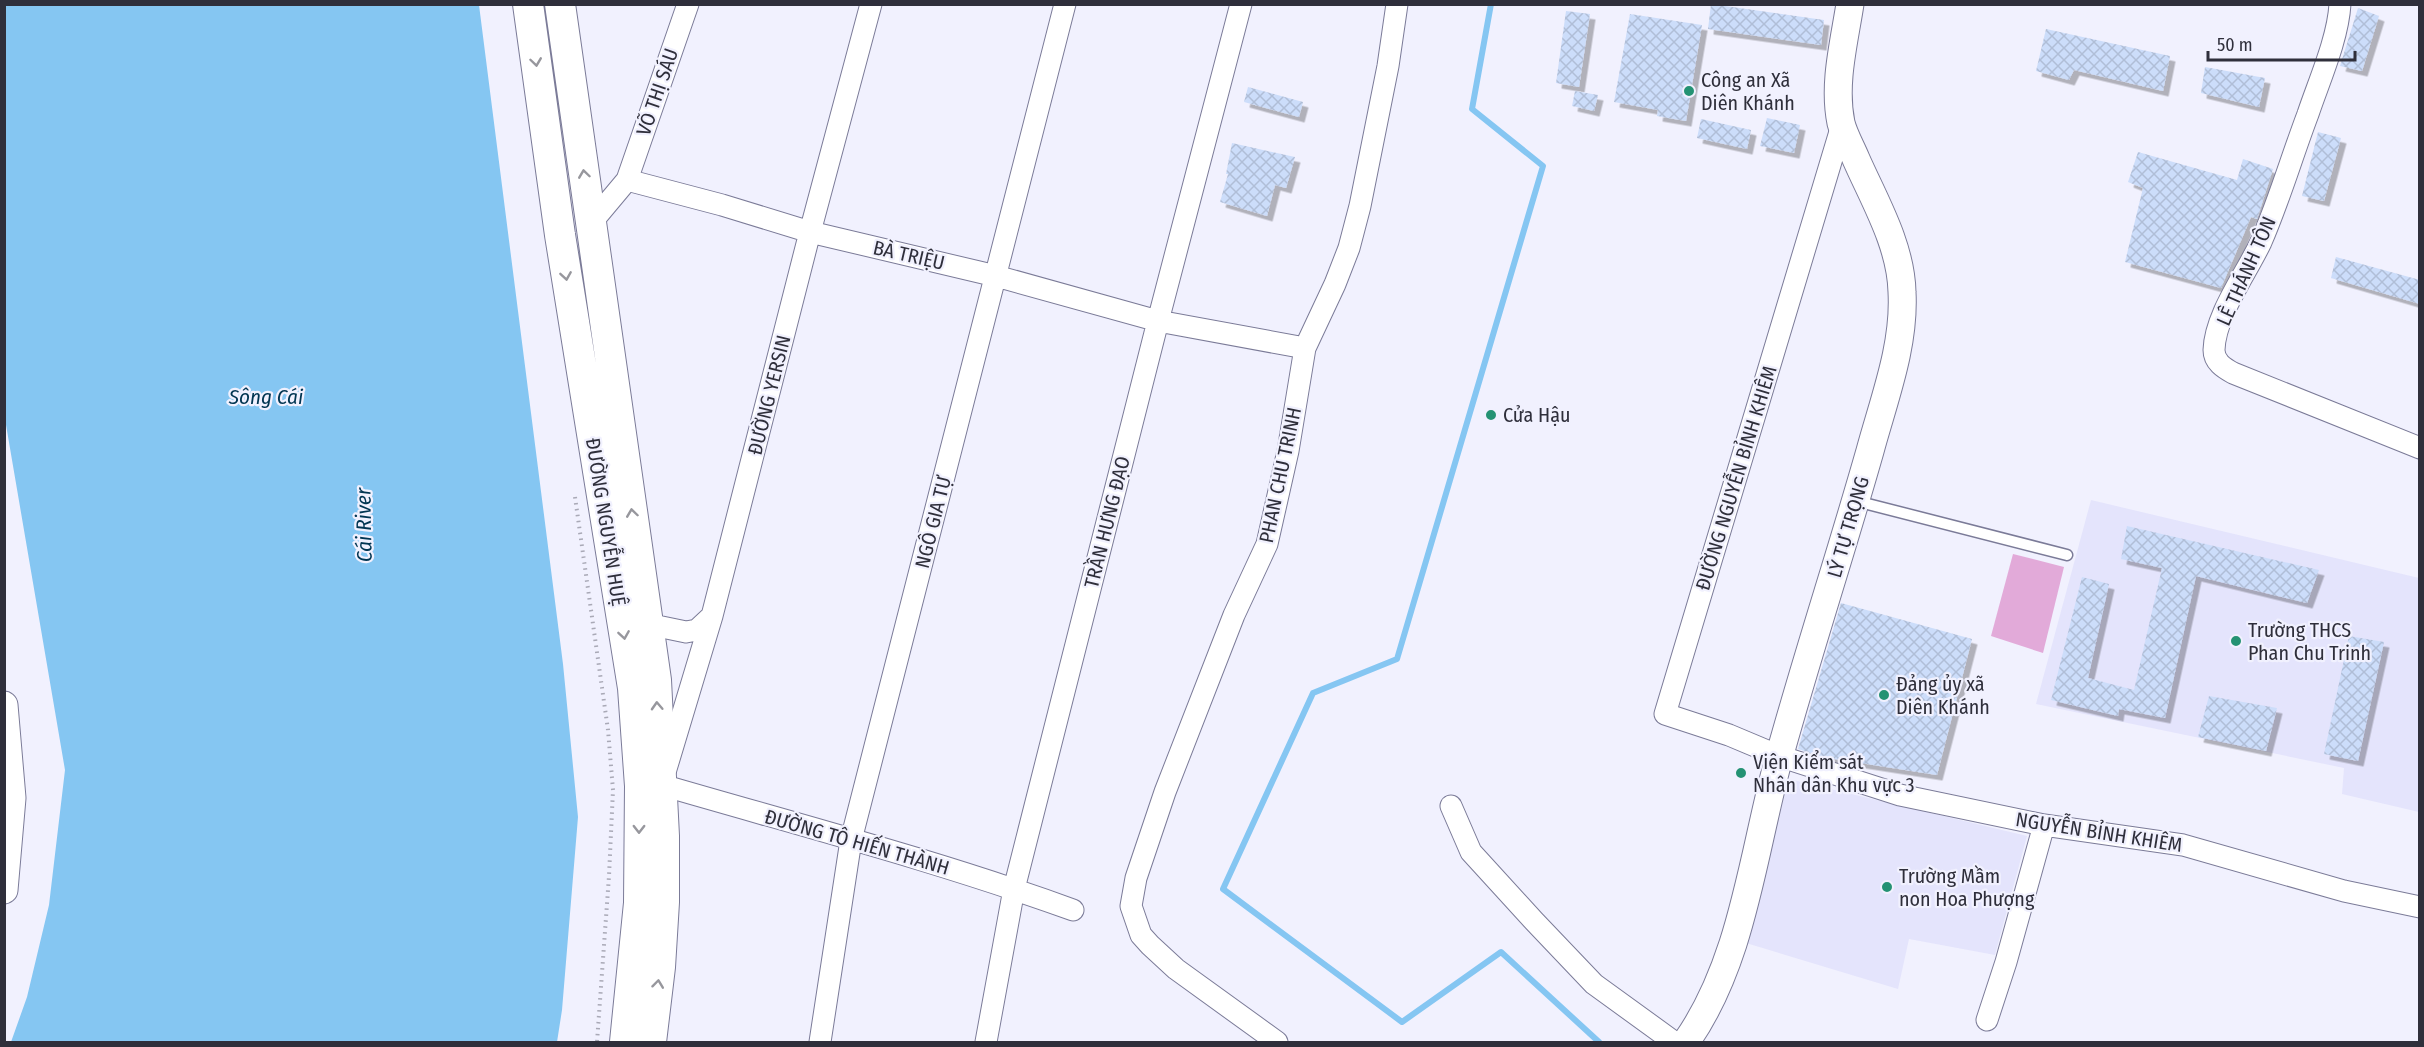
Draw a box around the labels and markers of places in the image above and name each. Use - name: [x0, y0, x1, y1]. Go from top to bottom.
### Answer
- place label: Công an Xã Diên Khánh: [1701, 68, 1795, 115]
- marker: Công an Xã Diên Khánh: [1682, 84, 1696, 98]
- place label: Cửa Hậu: [1503, 403, 1571, 427]
- marker: Cửa Hậu: [1484, 408, 1498, 422]
- place label: Trường THCS Phan Chu Trinh: [2248, 618, 2371, 665]
- marker: Trường THCS Phan Chu Trinh: [2229, 634, 2243, 648]
- place label: Đảng ủy xã Diên Khánh: [1896, 672, 1990, 719]
- marker: Đảng ủy xã Diên Khánh: [1877, 688, 1891, 702]
- place label: Viện Kiểm sát Nhân dân Khu vực 3: [1753, 750, 1915, 797]
- marker: Viện Kiểm sát Nhân dân Khu vực 3: [1734, 766, 1748, 780]
- place label: Trường Mầm non Hoa Phượng: [1899, 864, 2035, 911]
- marker: Trường Mầm non Hoa Phượng: [1880, 880, 1894, 894]

